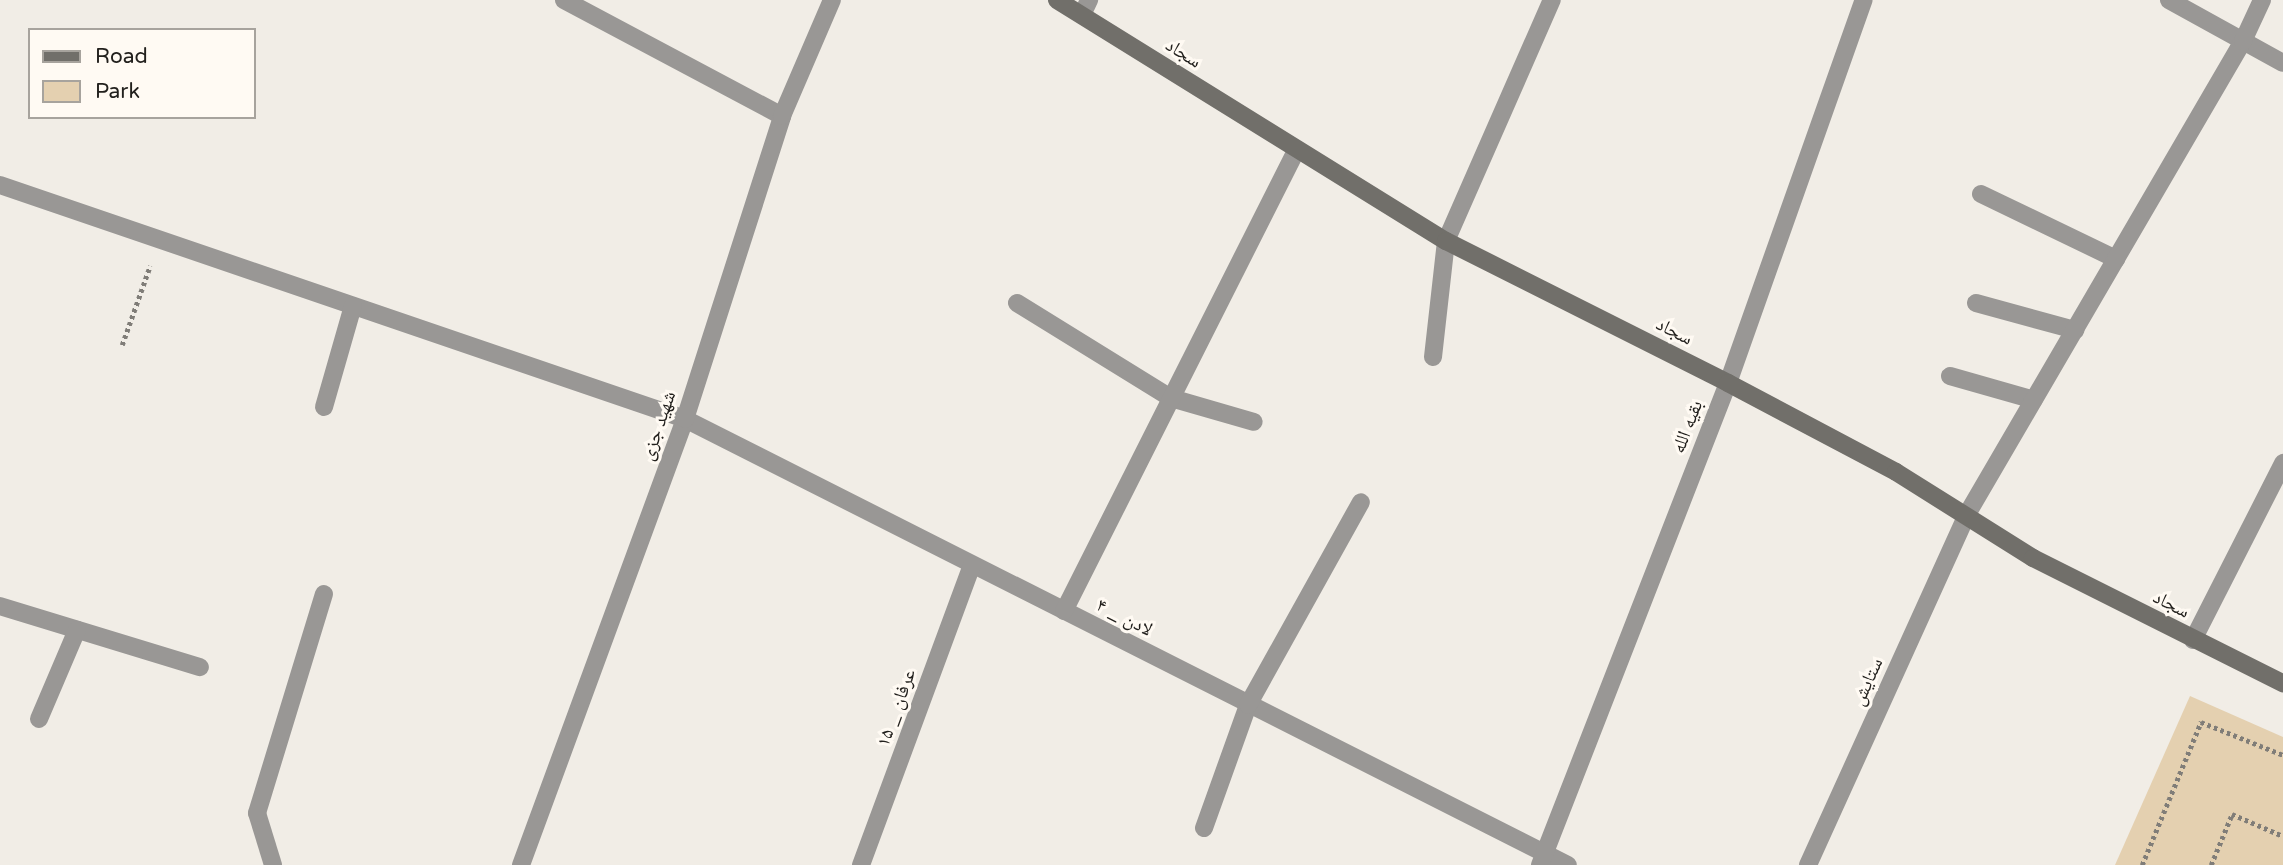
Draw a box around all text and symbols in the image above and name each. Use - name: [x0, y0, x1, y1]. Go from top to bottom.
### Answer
- legend: [28, 28, 256, 119]
- street label: سجاد: [1161, 34, 1205, 74]
- text: Road: [95, 44, 148, 69]
- text: Park: [95, 79, 140, 104]
- street label: سجاد: [1652, 313, 1696, 351]
- street label: شهید جزی: [636, 388, 682, 464]
- street label: بقیه الله: [1668, 397, 1708, 457]
- street label: سجاد: [2149, 586, 2193, 624]
- street label: لادن _ ۴: [1092, 594, 1156, 642]
- street label: ستایش: [1847, 655, 1889, 709]
- street label: عرفان _ ۱۵: [872, 666, 922, 750]

